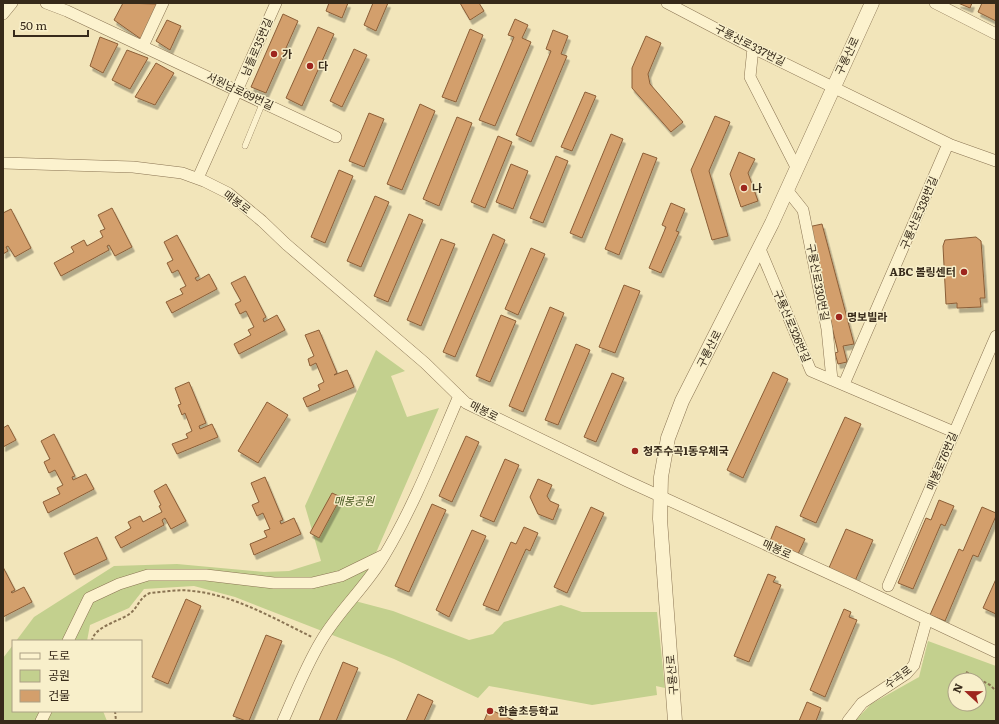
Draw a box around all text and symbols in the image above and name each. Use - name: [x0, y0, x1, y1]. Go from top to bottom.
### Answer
- scale bar: [14, 12, 88, 38]
- street label: 남들로35번길: [237, 15, 276, 78]
- text: 50 m: [20, 16, 47, 34]
- street label: 구룡산로337번길: [712, 19, 789, 69]
- street label: 구룡산로: [830, 34, 862, 77]
- place label: 가: [282, 45, 292, 61]
- marker: 가: [269, 49, 279, 59]
- place label: 다: [318, 57, 328, 73]
- marker: 다: [305, 61, 315, 71]
- street label: 서원남로69번길: [204, 68, 277, 113]
- street label: 구룡산로338번길: [895, 173, 941, 252]
- place label: 나: [752, 179, 762, 195]
- marker: 나: [739, 183, 749, 193]
- street label: 매봉로: [221, 186, 255, 217]
- street label: 구룡산로330번길: [804, 242, 834, 322]
- place label: ABC 볼링센터: [890, 263, 956, 279]
- marker: ABC 볼링센터: [959, 267, 969, 277]
- street label: 구룡산로326번길: [770, 287, 815, 365]
- place label: 명보빌라: [847, 308, 887, 324]
- marker: 명보빌라: [834, 312, 844, 322]
- street label: 구룡산로: [692, 327, 724, 370]
- street label: 매봉로: [467, 396, 502, 424]
- street label: 매봉로76번길: [922, 429, 961, 492]
- place label: 청주수곡1동우체국: [643, 442, 729, 458]
- marker: 청주수곡1동우체국: [630, 446, 640, 456]
- park label: 매봉공원: [334, 492, 375, 508]
- street label: 매봉로: [760, 535, 795, 562]
- legend: [12, 640, 142, 712]
- text: 도로: [48, 646, 70, 664]
- street label: 구룡산로: [661, 654, 681, 696]
- street label: 수곡로: [880, 661, 914, 692]
- text: 공원: [48, 666, 70, 684]
- north arrow: [947, 672, 987, 712]
- text: N: [948, 681, 966, 695]
- text: 건물: [48, 686, 70, 704]
- place label: 한솔초등학교: [498, 702, 559, 718]
- marker: 한솔초등학교: [485, 706, 495, 716]

